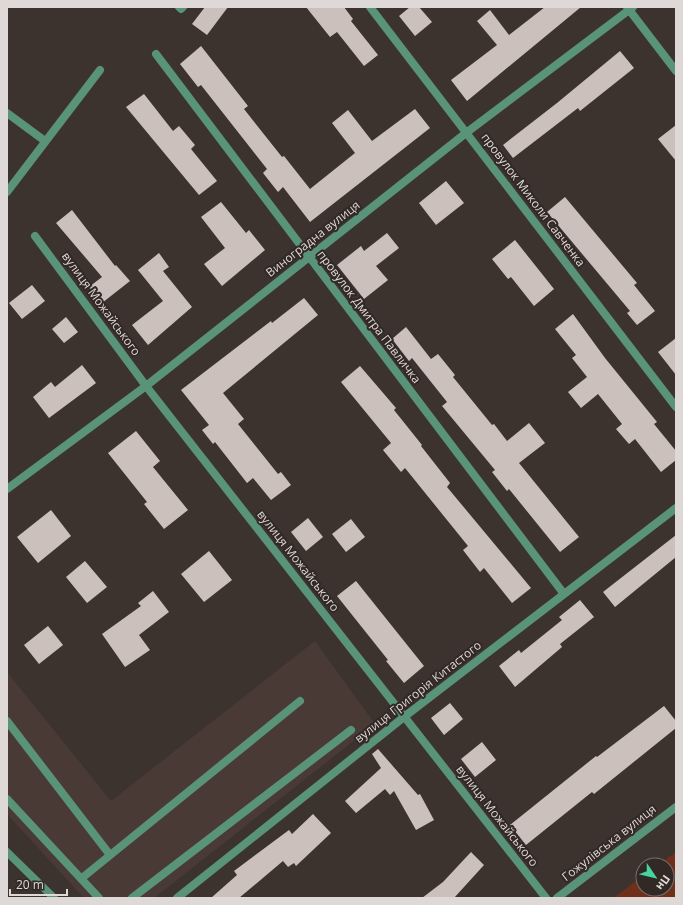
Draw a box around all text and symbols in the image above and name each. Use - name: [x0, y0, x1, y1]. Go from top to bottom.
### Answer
- street label: провулок Миколи Савченка: [477, 129, 589, 270]
- street label: Виноградна вулиця: [262, 196, 363, 281]
- street label: провулок Дмитра Павличка: [314, 247, 425, 387]
- street label: вулиця Можайського: [58, 248, 145, 359]
- street label: вулиця Можайського: [253, 506, 343, 615]
- street label: вулиця Григорія Китастого: [351, 637, 485, 747]
- street label: вулиця Можайського: [452, 761, 542, 870]
- street label: Гожулівська вулиця: [558, 800, 659, 885]
- north arrow: [635, 857, 675, 897]
- scale bar: [10, 871, 67, 897]
- text: Пн: [653, 872, 674, 894]
- text: 20 m: [16, 876, 44, 893]

